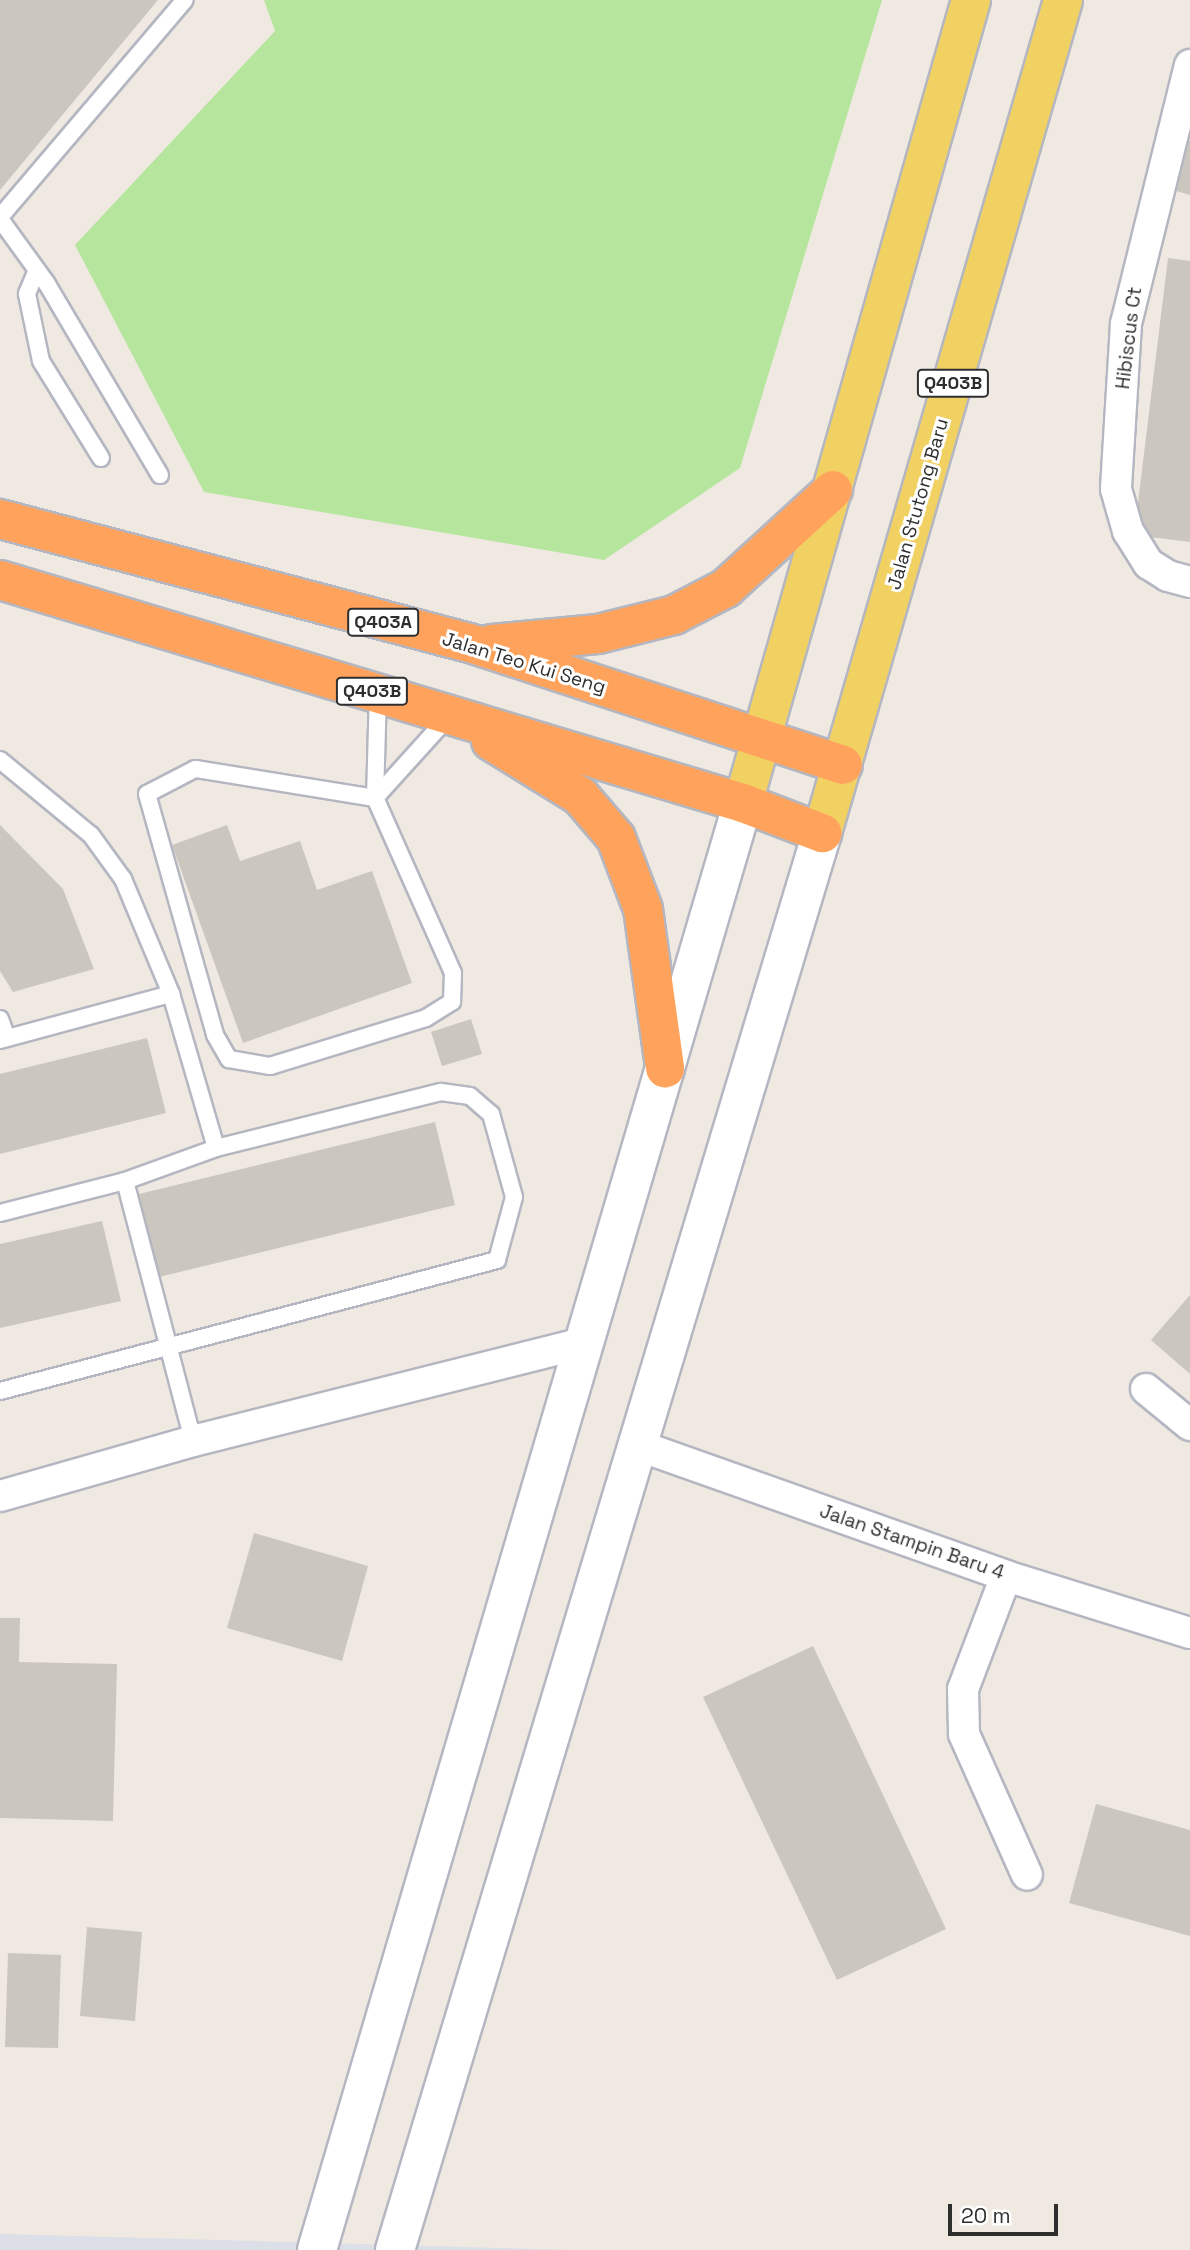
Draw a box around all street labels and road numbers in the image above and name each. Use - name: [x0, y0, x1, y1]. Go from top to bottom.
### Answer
- street label: Hibiscus Ct: [1111, 286, 1147, 390]
- road number: Q403B: [916, 368, 990, 398]
- street label: Jalan Stutong Baru: [883, 416, 953, 592]
- road number: Q403A: [346, 608, 420, 636]
- street label: Jalan Teo Kui Seng: [439, 627, 609, 699]
- road number: Q403B: [335, 676, 409, 706]
- street label: Jalan Stampin Baru 4: [817, 1500, 1007, 1584]

